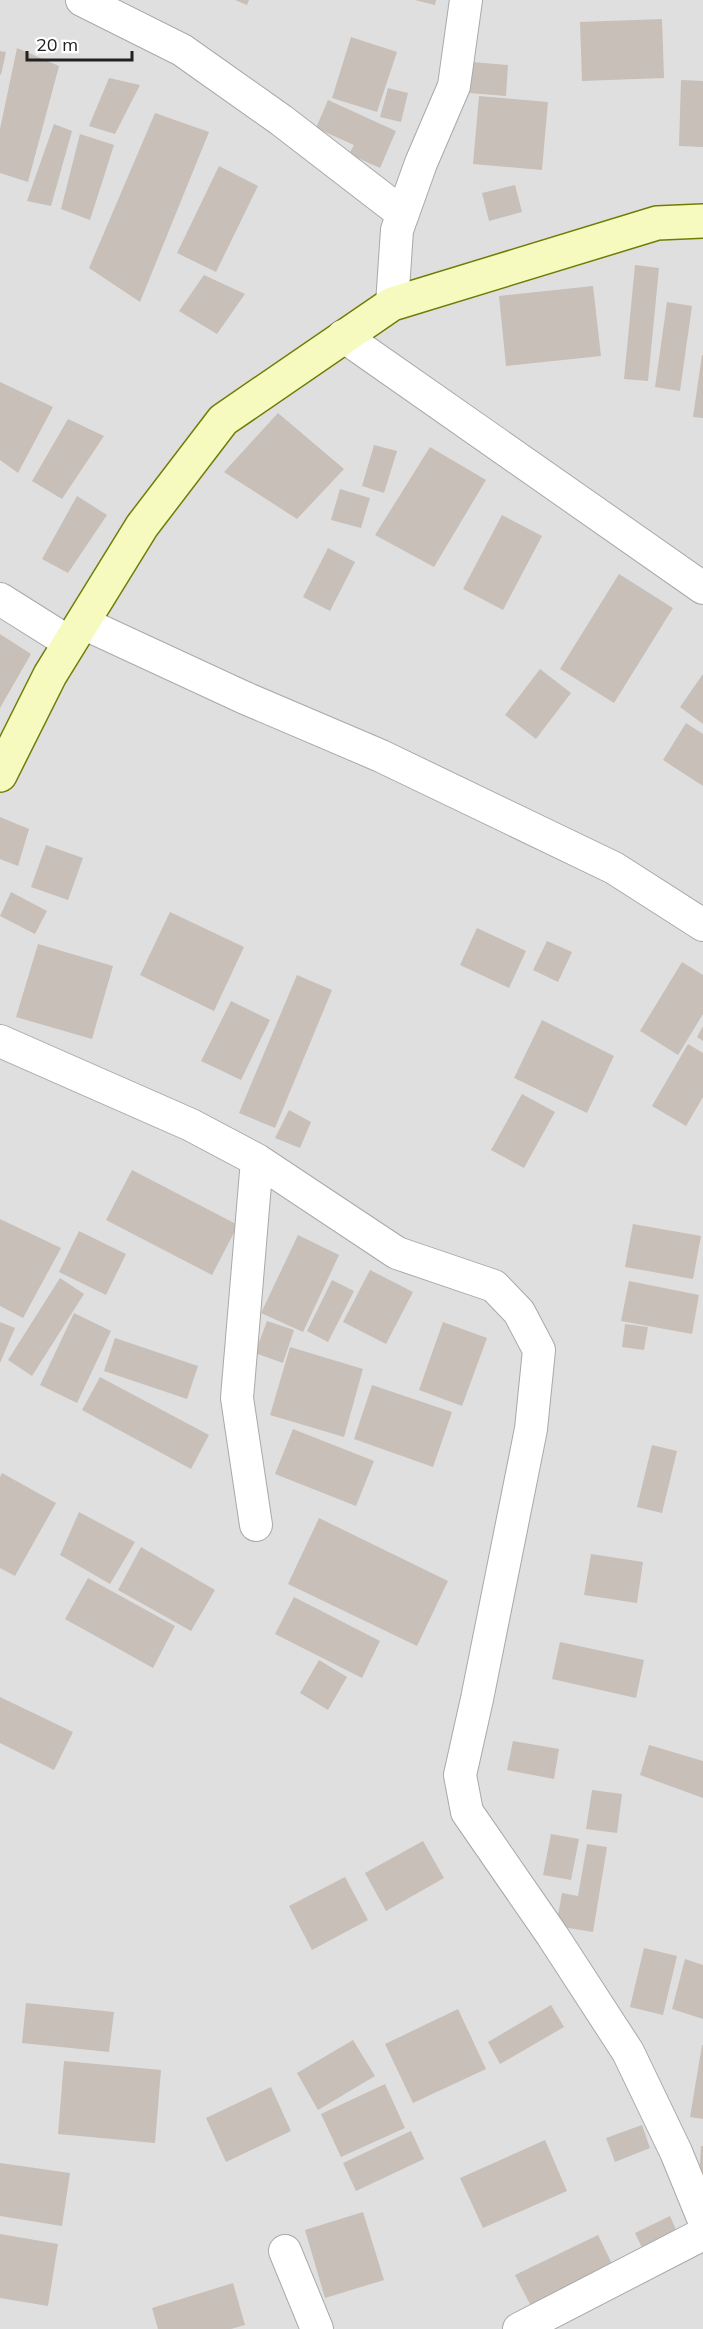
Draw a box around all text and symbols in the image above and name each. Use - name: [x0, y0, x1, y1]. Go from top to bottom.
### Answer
- scale bar: [27, 24, 132, 62]
- text: 20 m: [36, 33, 78, 56]

